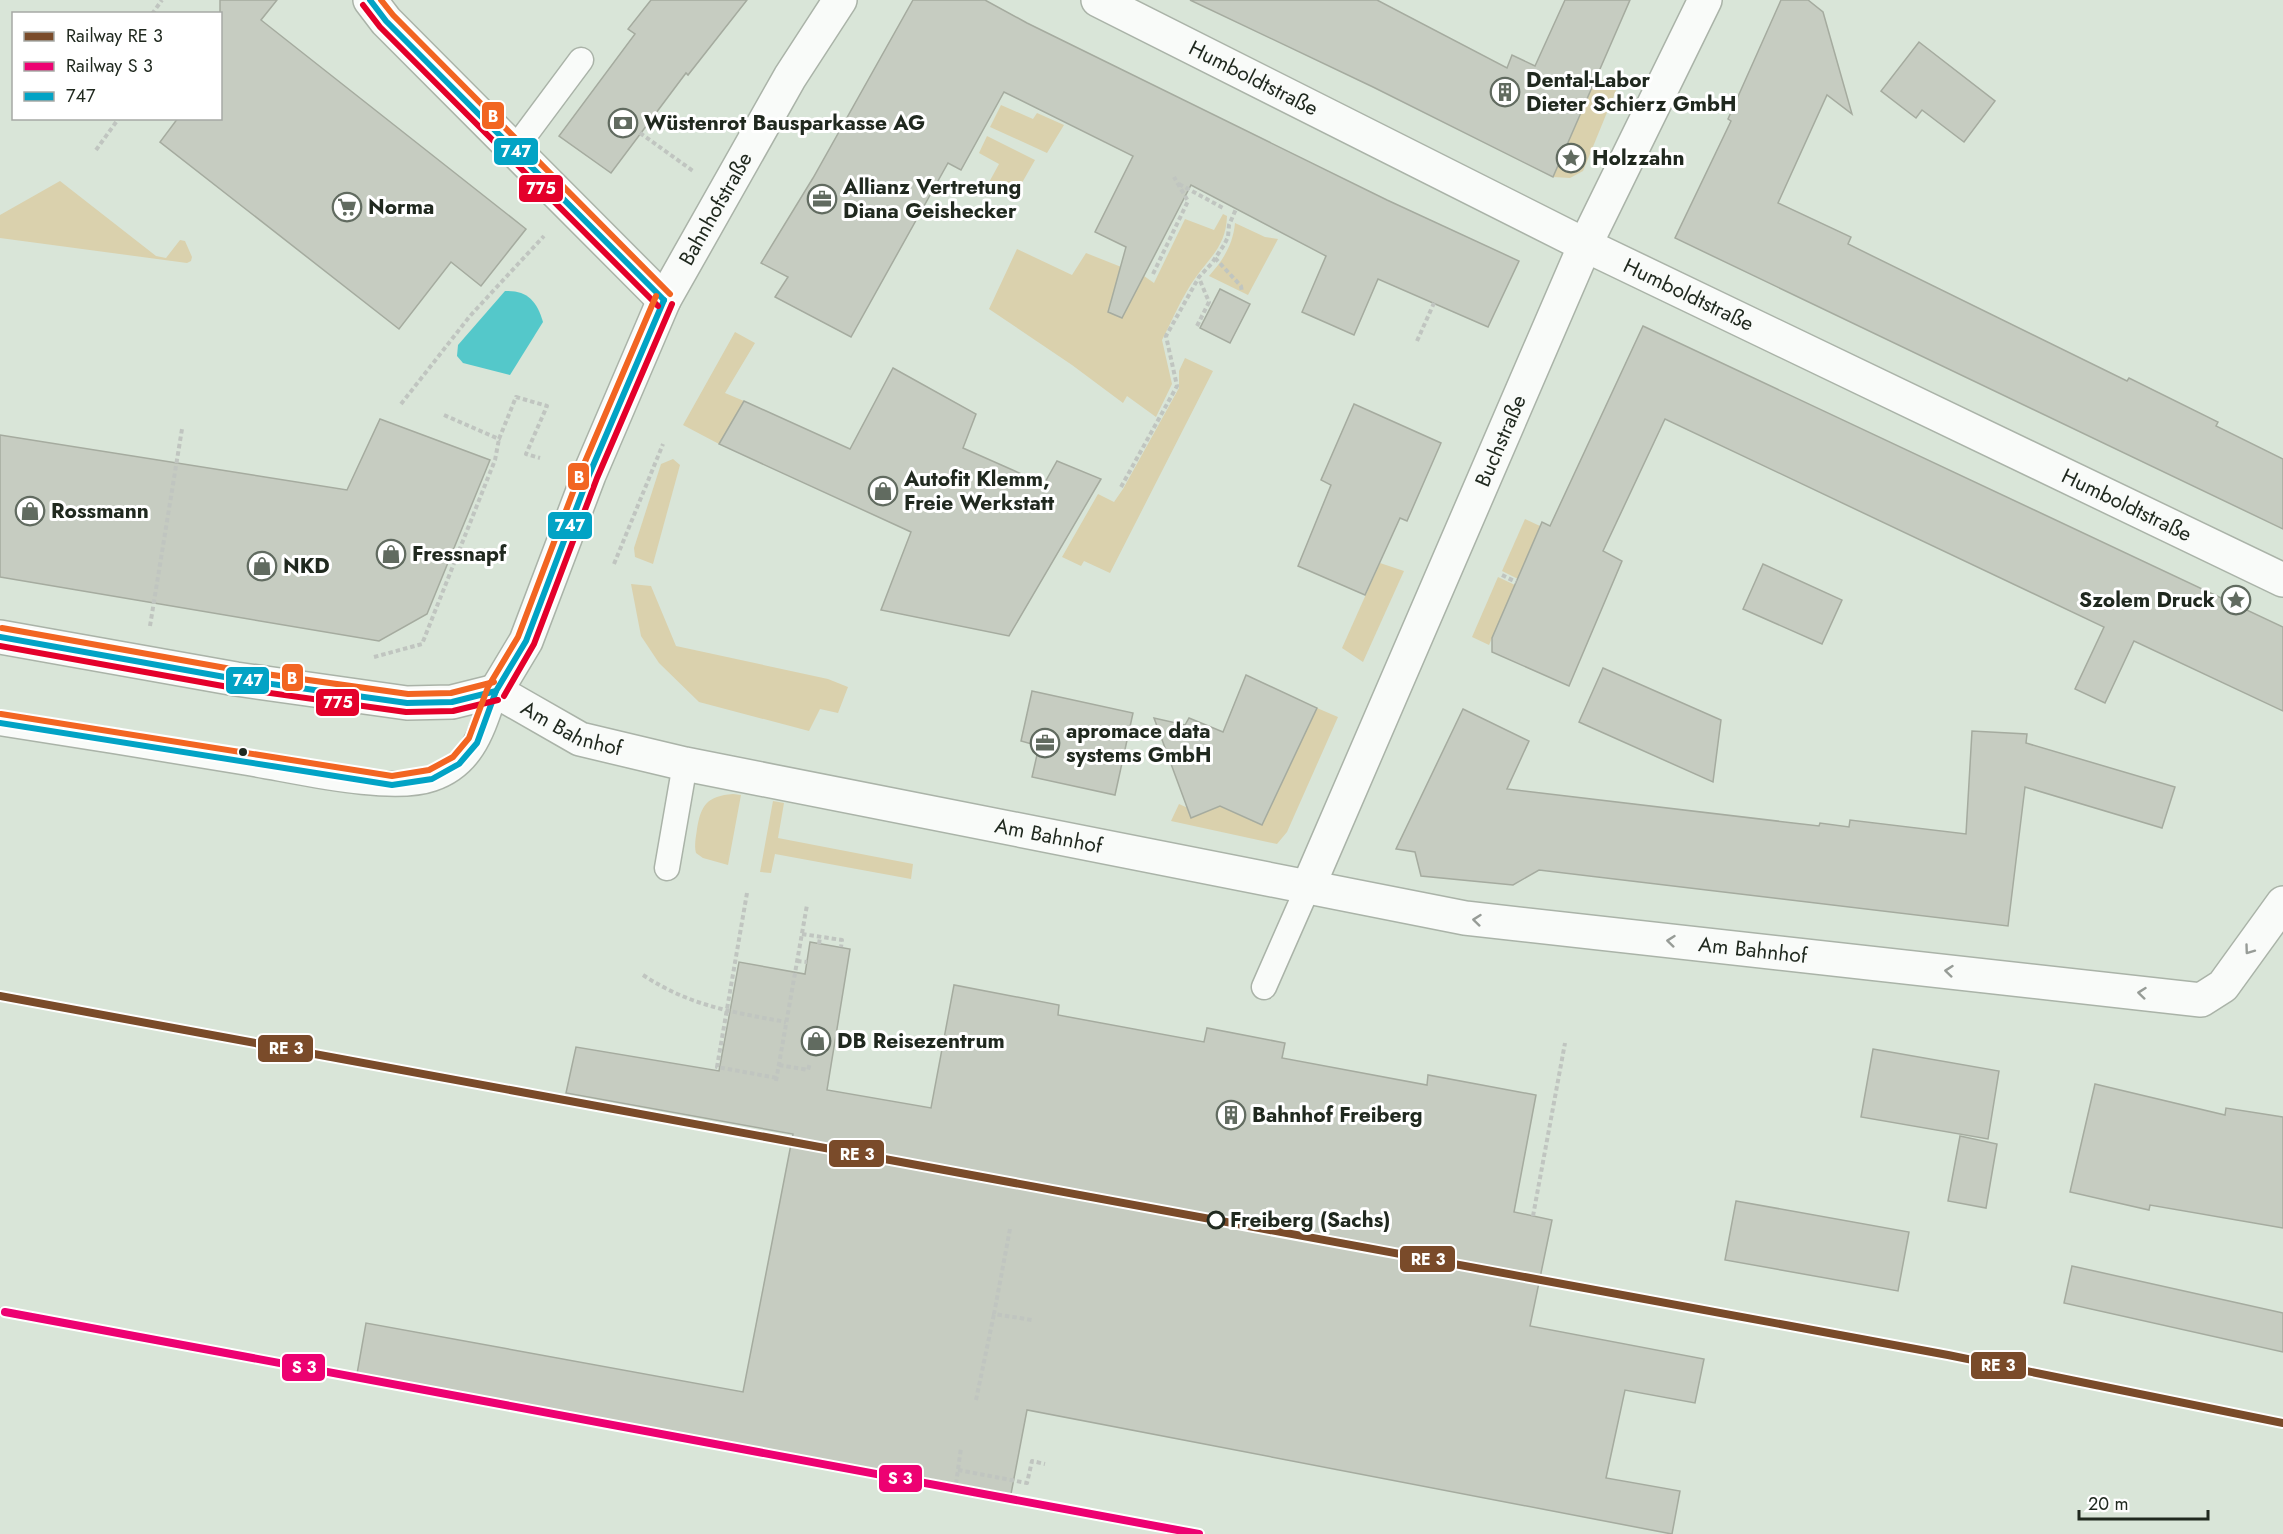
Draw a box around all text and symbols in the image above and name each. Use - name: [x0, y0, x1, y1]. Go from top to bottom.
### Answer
- legend: [12, 12, 222, 120]
- text: Railway RE 3: [66, 23, 163, 49]
- street label: Humboldtstraße: [1184, 33, 1323, 123]
- text: Railway S 3: [66, 53, 153, 79]
- place label: Dental-Labor Dieter Schierz GmbH: [1526, 65, 1736, 119]
- building icon: Dental-Labor Dieter Schierz GmbH: [1489, 76, 1521, 108]
- text: 747: [66, 83, 96, 109]
- line badge: B: [481, 101, 505, 130]
- text: B: [488, 105, 498, 128]
- bank icon: Wüstenrot Bausparkasse AG: [607, 107, 639, 139]
- place label: Wüstenrot Bausparkasse AG: [644, 108, 925, 138]
- line badge: 747: [493, 137, 539, 166]
- text: 747: [501, 140, 532, 163]
- place icon: Holzzahn: [1555, 142, 1587, 174]
- place label: Holzzahn: [1592, 143, 1684, 173]
- street label: Bahnhofstraße: [671, 146, 760, 271]
- place label: Allianz Vertretung Diana Geishecker: [842, 172, 1021, 226]
- line badge: 775: [518, 174, 564, 203]
- text: 775: [526, 177, 556, 200]
- office icon: Allianz Vertretung Diana Geishecker: [806, 183, 838, 215]
- supermarket icon: Norma: [331, 191, 363, 223]
- place label: Norma: [368, 192, 434, 222]
- street label: Humboldtstraße: [1618, 251, 1759, 339]
- street label: Buchstraße: [1467, 390, 1534, 491]
- street label: Humboldtstraße: [2057, 461, 2197, 549]
- line badge: B: [567, 462, 590, 491]
- place label: Autofit Klemm, Freie Werkstatt: [903, 464, 1054, 518]
- text: B: [574, 466, 584, 489]
- shop icon: Autofit Klemm, Freie Werkstatt: [867, 475, 899, 507]
- shop icon: Rossmann: [14, 495, 46, 527]
- place label: Rossmann: [51, 496, 149, 526]
- line badge: 747: [547, 511, 593, 540]
- text: 747: [555, 514, 586, 537]
- shop icon: Fressnapf: [375, 538, 407, 570]
- place label: Fressnapf: [412, 539, 507, 569]
- shop icon: NKD: [246, 550, 278, 582]
- place label: NKD: [283, 551, 330, 581]
- place icon: Szolem Druck: [2220, 584, 2252, 616]
- place label: Szolem Druck: [2079, 585, 2215, 615]
- line badge: B: [281, 663, 304, 692]
- line badge: 747: [225, 666, 270, 695]
- text: B: [287, 667, 297, 690]
- text: 747: [233, 669, 264, 692]
- line badge: 775: [315, 688, 360, 717]
- text: 775: [323, 691, 353, 714]
- street label: Am Bahnhof: [515, 693, 626, 764]
- place label: apromace data systems GmbH: [1066, 716, 1212, 770]
- office icon: apromace data systems GmbH: [1029, 727, 1061, 759]
- unlabelled marker: [237, 746, 249, 758]
- street label: Am Bahnhof: [992, 811, 1106, 861]
- one-way arrow: [1473, 914, 1482, 927]
- street label: Am Bahnhof: [1697, 929, 1810, 971]
- one-way arrow: [1667, 935, 1676, 948]
- one-way arrow: [2245, 944, 2256, 955]
- one-way arrow: [1944, 966, 1953, 978]
- one-way arrow: [2138, 987, 2147, 1000]
- shop icon: DB Reisezentrum: [800, 1025, 832, 1057]
- place label: DB Reisezentrum: [837, 1026, 1005, 1056]
- line badge: RE 3: [257, 1034, 314, 1063]
- text: RE 3: [269, 1037, 303, 1060]
- building icon: Bahnhof Freiberg: [1215, 1099, 1247, 1131]
- place label: Bahnhof Freiberg: [1252, 1100, 1423, 1130]
- line badge: RE 3: [828, 1139, 885, 1168]
- text: RE 3: [840, 1143, 874, 1166]
- place label: Freiberg (Sachs): [1230, 1205, 1390, 1235]
- marker: Freiberg (Sachs): [1207, 1211, 1225, 1229]
- line badge: RE 3: [1399, 1245, 1456, 1273]
- text: RE 3: [1411, 1248, 1445, 1271]
- line badge: RE 3: [1970, 1351, 2027, 1380]
- line badge: S 3: [281, 1353, 326, 1382]
- text: RE 3: [1981, 1354, 2015, 1377]
- text: S 3: [292, 1356, 316, 1379]
- line badge: S 3: [878, 1464, 923, 1493]
- text: S 3: [888, 1467, 912, 1490]
- scale bar: [2079, 1483, 2208, 1521]
- text: 20 m: [2088, 1491, 2128, 1517]

